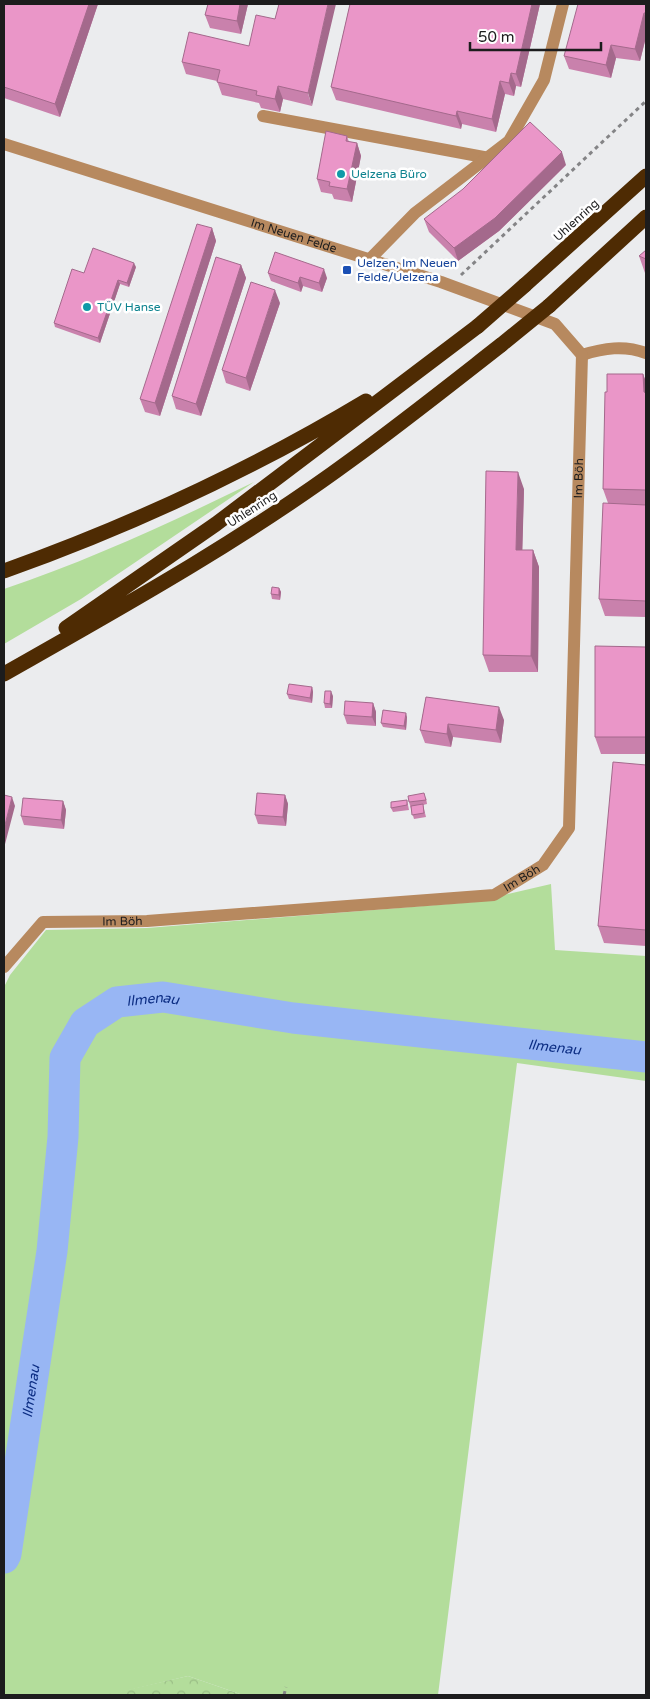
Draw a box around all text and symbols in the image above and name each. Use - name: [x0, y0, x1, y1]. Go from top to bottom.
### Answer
- scale bar: [470, 20, 601, 52]
- text: 50 m: [478, 28, 515, 46]
- place label: Uelzena Büro: [351, 167, 427, 181]
- marker: Uelzena Büro: [335, 168, 347, 180]
- street label: Uhlenring: [551, 196, 601, 244]
- street label: Im Neuen Felde: [249, 215, 339, 256]
- place label: Uelzen, Im Neuen Felde/Uelzena: [357, 256, 457, 284]
- marker: Uelzen, Im Neuen Felde/Uelzena: [341, 264, 353, 276]
- place label: TÜV Hanse: [97, 300, 161, 314]
- marker: TÜV Hanse: [81, 301, 93, 313]
- street label: Im Böh: [571, 458, 586, 499]
- street label: Uhlenring: [225, 488, 279, 530]
- street label: Im Böh: [501, 862, 543, 895]
- street label: Im Böh: [102, 914, 143, 928]
- water label: Ilmenau: [125, 989, 182, 1009]
- water label: Ilmenau: [527, 1036, 583, 1058]
- water label: Ilmenau: [18, 1362, 43, 1419]

